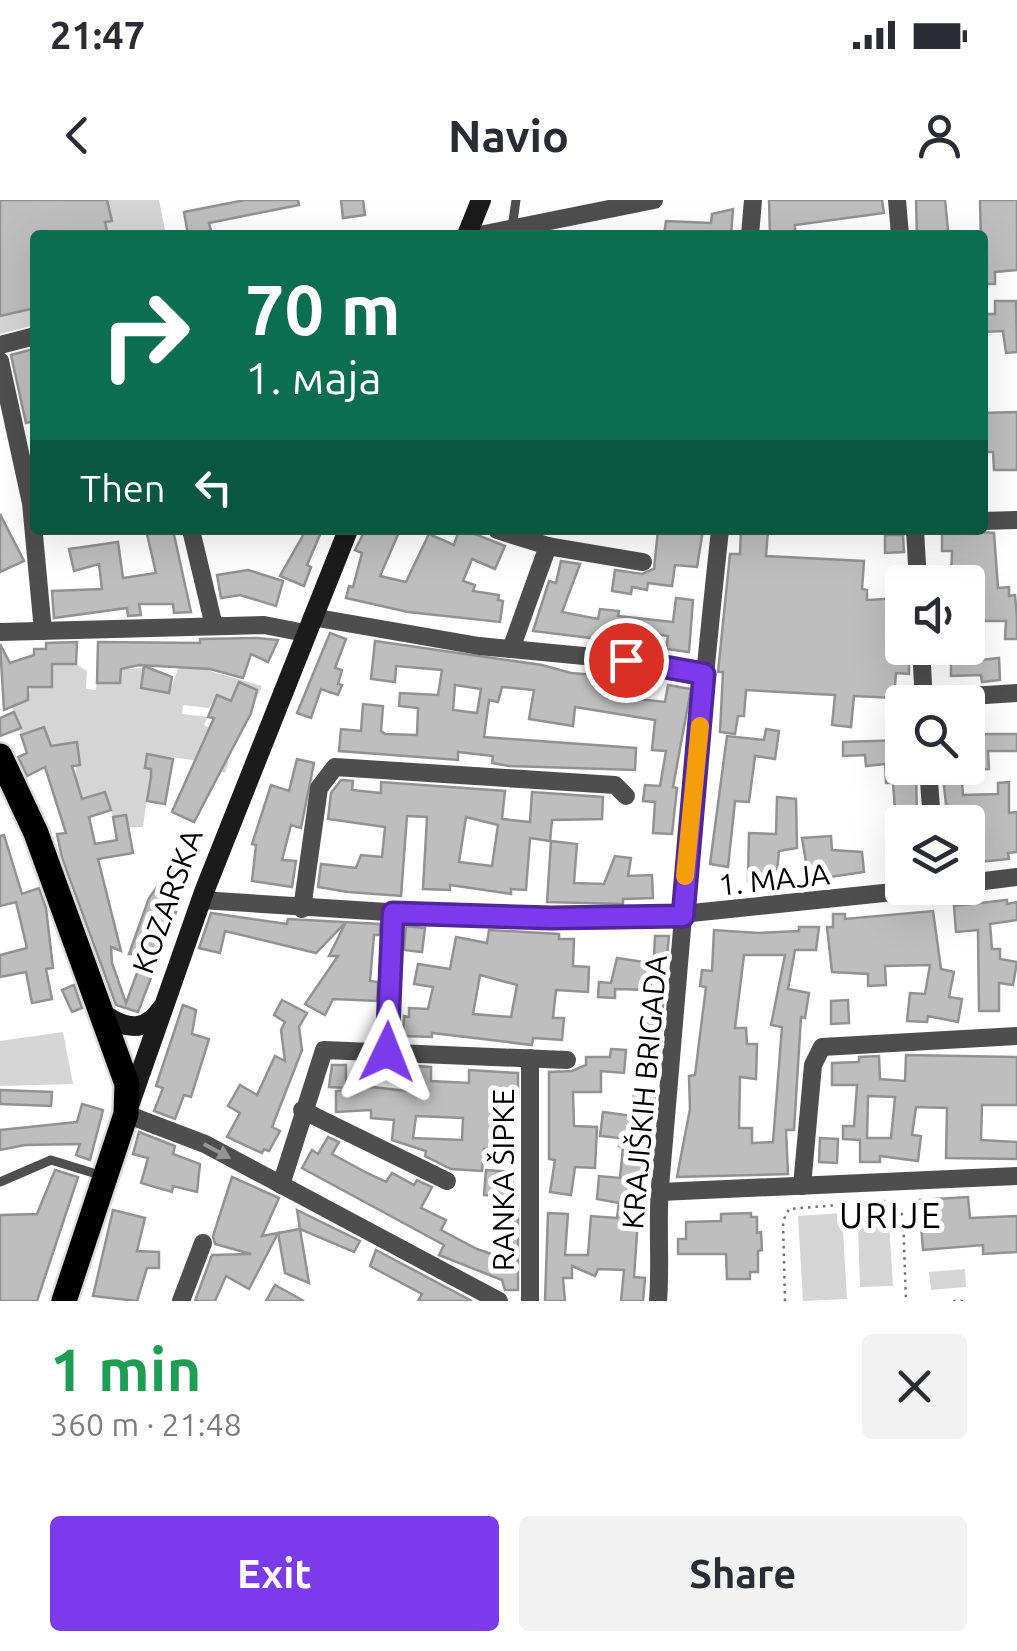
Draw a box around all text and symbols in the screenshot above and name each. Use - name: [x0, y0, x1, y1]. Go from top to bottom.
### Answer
- text: 21:47: [50, 14, 145, 56]
- icon: back: [50, 108, 105, 163]
- icon: person: [912, 108, 967, 163]
- text: Navio: [448, 110, 569, 161]
- icon: right: [80, 270, 210, 400]
- text: 70 m: [245, 270, 401, 348]
- text: 1. маја: [245, 352, 382, 403]
- icon: left: [186, 460, 241, 515]
- text: Then: [80, 467, 166, 509]
- map controls: [885, 565, 985, 905]
- button: sound: [885, 565, 985, 665]
- pin: [584, 618, 669, 703]
- icon: arrive: [599, 633, 654, 688]
- button: search: [885, 685, 985, 785]
- button: layers: [885, 805, 985, 905]
- street label: KOZARSKA: [125, 824, 209, 978]
- street label: 1. МАЈА: [717, 856, 832, 902]
- street label: KRAJIŠKIH BRIGADA: [615, 953, 673, 1231]
- position arrow: [335, 1000, 439, 1104]
- street label: RANKA ŠIPKE: [486, 1089, 520, 1271]
- one-way arrow: [202, 1142, 231, 1159]
- district label: URIJE: [839, 1195, 943, 1235]
- button: close: [862, 1334, 967, 1439]
- text: 1 min: [50, 1335, 202, 1402]
- text: 360 m · 21:48: [50, 1406, 242, 1442]
- button: Exit: [50, 1516, 499, 1631]
- button: Share: [519, 1516, 967, 1631]

